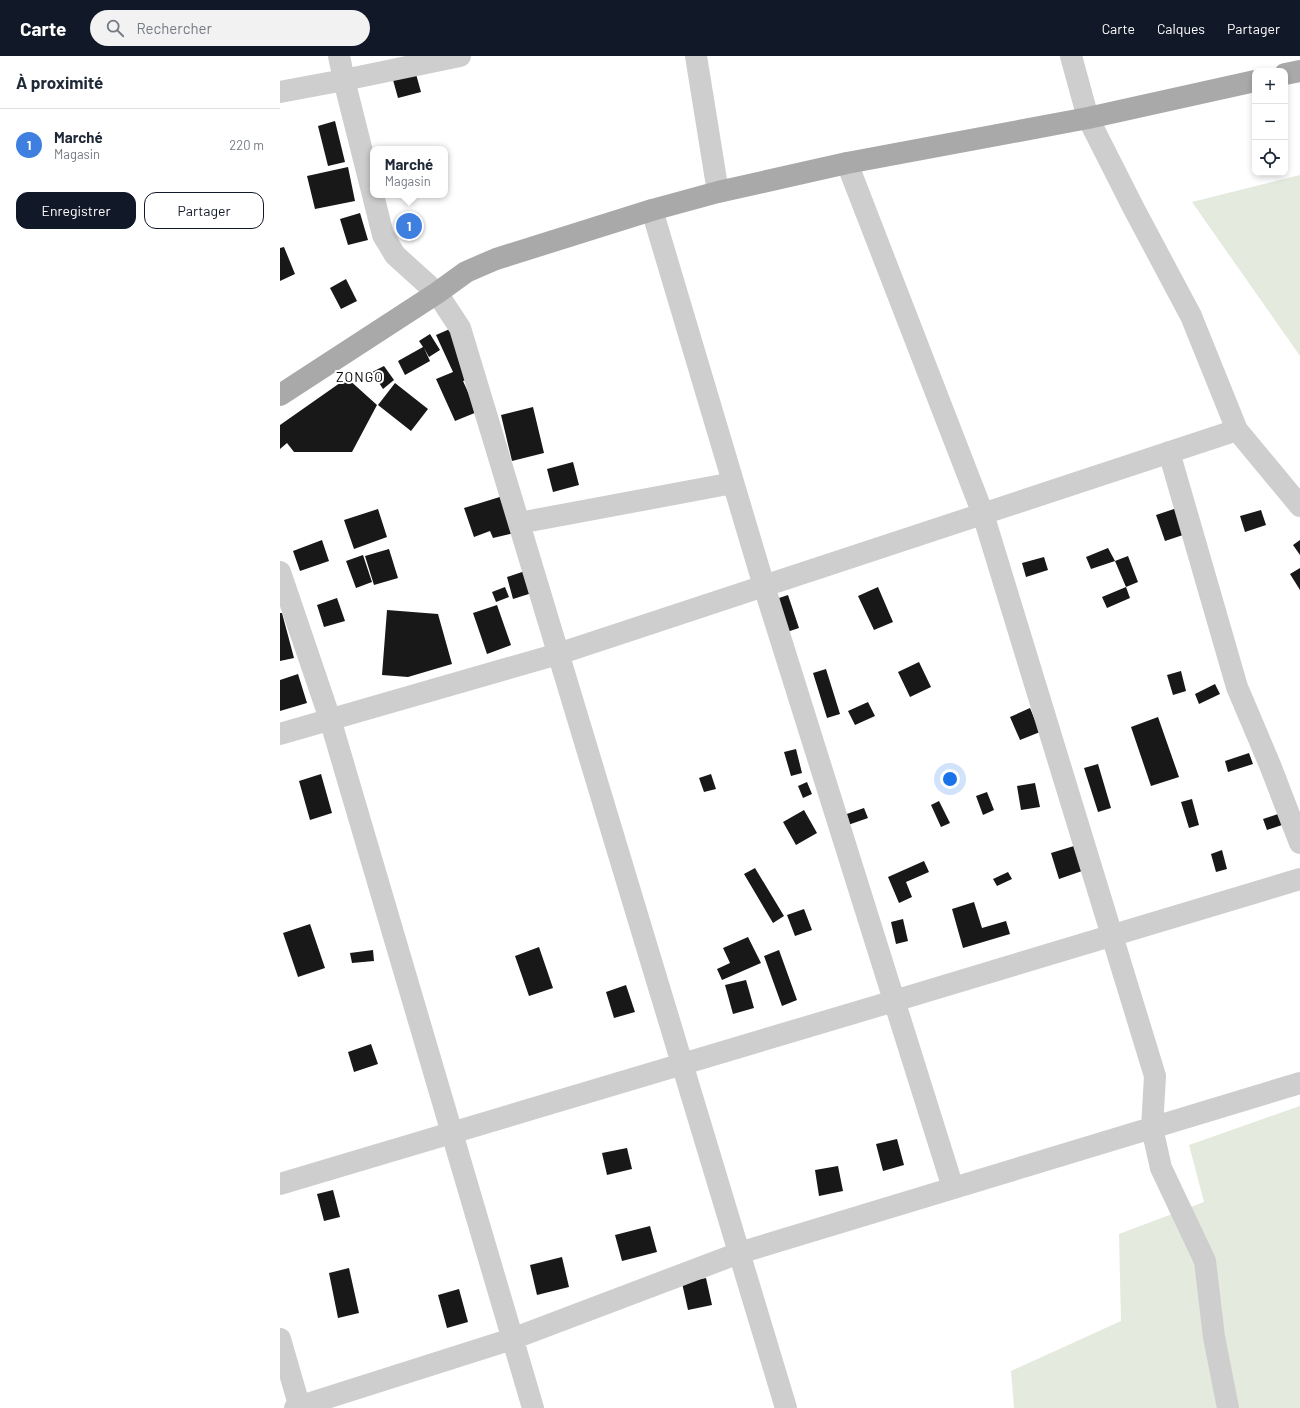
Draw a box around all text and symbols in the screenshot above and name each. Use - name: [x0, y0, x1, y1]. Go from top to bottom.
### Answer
- search box: [90, 10, 370, 46]
- text: Carte: [20, 17, 66, 40]
- icon: search: [104, 17, 126, 39]
- text: Rechercher: [136, 19, 212, 37]
- text: Carte: [1102, 20, 1135, 37]
- text: Calques: [1157, 20, 1205, 37]
- text: Partager: [1227, 20, 1280, 37]
- map controls: [1252, 68, 1288, 176]
- button: +: [1252, 68, 1288, 104]
- text: À proximité: [16, 72, 103, 92]
- button: −: [1252, 104, 1288, 140]
- text: Marché: [54, 128, 103, 146]
- text: 1: [27, 137, 31, 153]
- text: 220 m: [229, 137, 264, 153]
- button: locate: [1252, 140, 1288, 176]
- text: Magasin: [54, 146, 100, 162]
- popup: [370, 146, 448, 198]
- text: Marché: [385, 155, 433, 173]
- text: Magasin: [385, 173, 431, 189]
- button: Enregistrer: [16, 192, 136, 229]
- button: Partager: [144, 192, 264, 229]
- pin: 1: [396, 211, 422, 241]
- district label: ZONGO: [336, 368, 384, 385]
- your location: [940, 769, 960, 789]

